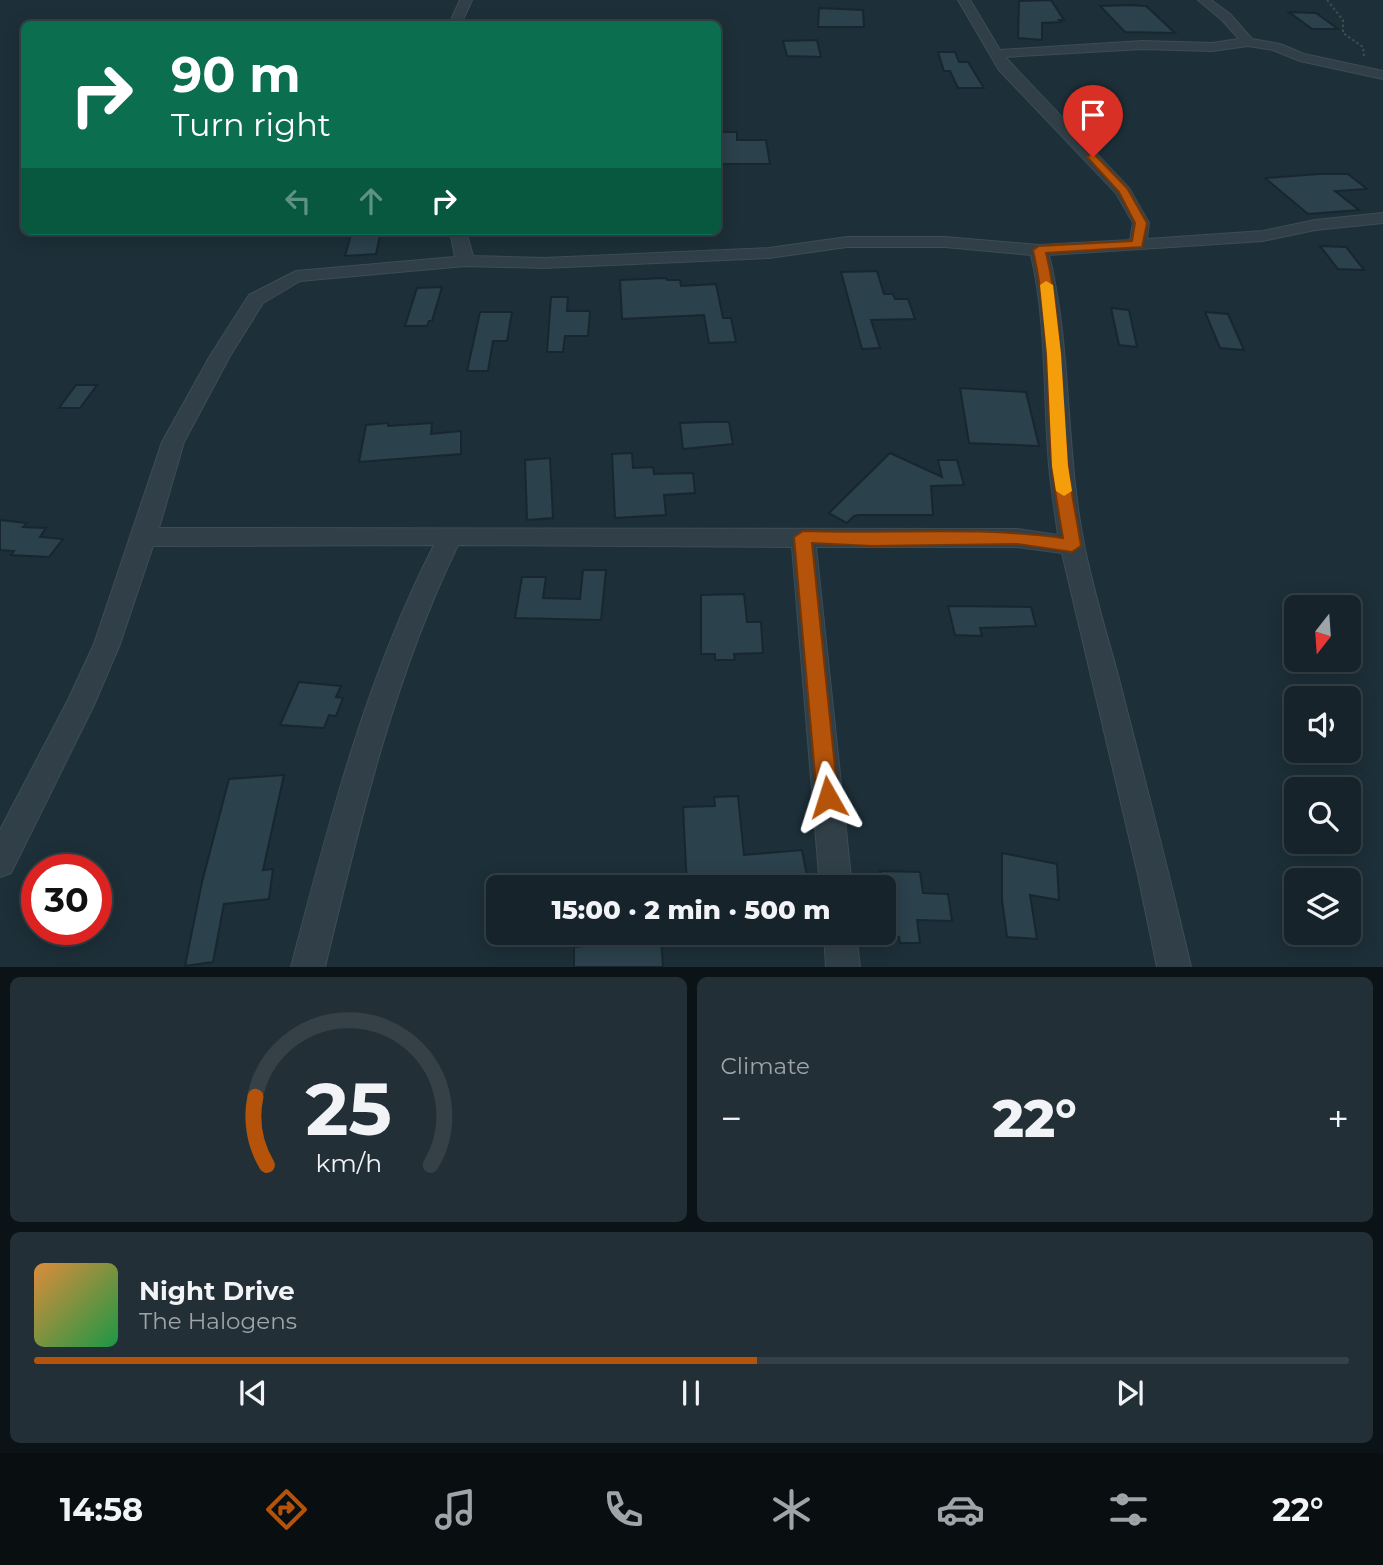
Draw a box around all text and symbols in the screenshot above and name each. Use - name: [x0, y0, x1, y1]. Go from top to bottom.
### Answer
- text: 90 m: [171, 45, 301, 104]
- icon: right: [56, 49, 147, 140]
- pin: [1063, 85, 1123, 157]
- icon: arrive: [1074, 96, 1112, 134]
- text: Turn right: [171, 105, 331, 144]
- icon: left: [279, 182, 317, 220]
- icon: ahead: [352, 182, 390, 220]
- icon: right: [425, 182, 463, 220]
- north arrow: [1284, 595, 1362, 672]
- map controls: [1284, 595, 1361, 945]
- button: sound: [1284, 686, 1361, 763]
- position arrow: [791, 760, 865, 834]
- button: search: [1284, 777, 1361, 854]
- speed limit sign: 30: [21, 854, 112, 945]
- button: layers: [1284, 868, 1361, 945]
- text: 15:00 · 2 min · 500 m: [551, 894, 831, 926]
- text: Climate: [721, 1052, 810, 1080]
- text: 25: [305, 1066, 391, 1154]
- text: 22°: [993, 1087, 1077, 1150]
- text: −: [721, 1095, 742, 1142]
- text: +: [1327, 1095, 1349, 1142]
- text: km/h: [315, 1148, 382, 1178]
- text: Night Drive: [139, 1275, 295, 1307]
- text: The Halogens: [139, 1307, 297, 1335]
- icon: previous: [234, 1374, 272, 1412]
- icon: pause: [672, 1374, 710, 1412]
- icon: next: [1111, 1374, 1149, 1412]
- icon: directions: [262, 1485, 311, 1534]
- icon: music: [431, 1485, 480, 1534]
- icon: phone: [599, 1485, 648, 1534]
- icon: climate: [767, 1485, 816, 1534]
- icon: car: [936, 1485, 985, 1534]
- icon: filters: [1104, 1485, 1153, 1534]
- text: 14:58: [60, 1490, 143, 1529]
- text: 22°: [1272, 1490, 1323, 1529]

